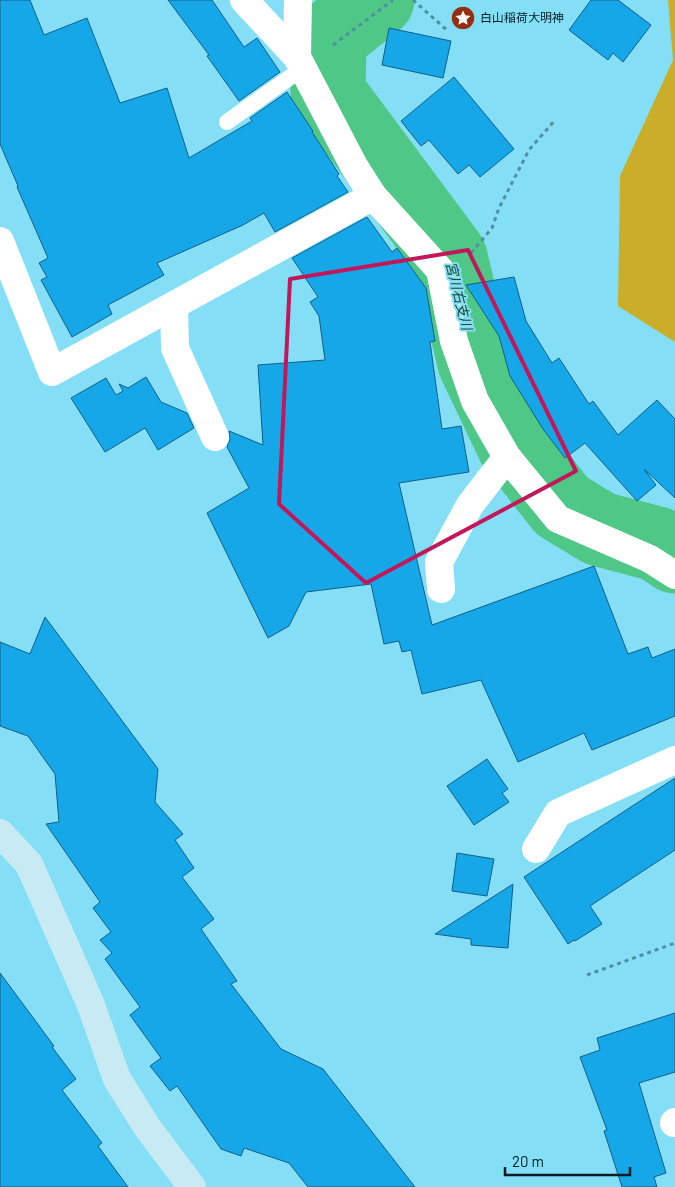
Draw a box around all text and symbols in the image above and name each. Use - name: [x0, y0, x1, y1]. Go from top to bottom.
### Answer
- place icon: 白山稲荷大明神: [450, 5, 476, 31]
- place label: 白山稲荷大明神: [480, 10, 564, 24]
- water label: 宮川右支川: [443, 260, 477, 334]
- scale bar: [505, 1144, 630, 1176]
- text: 20 m: [512, 1152, 544, 1170]

